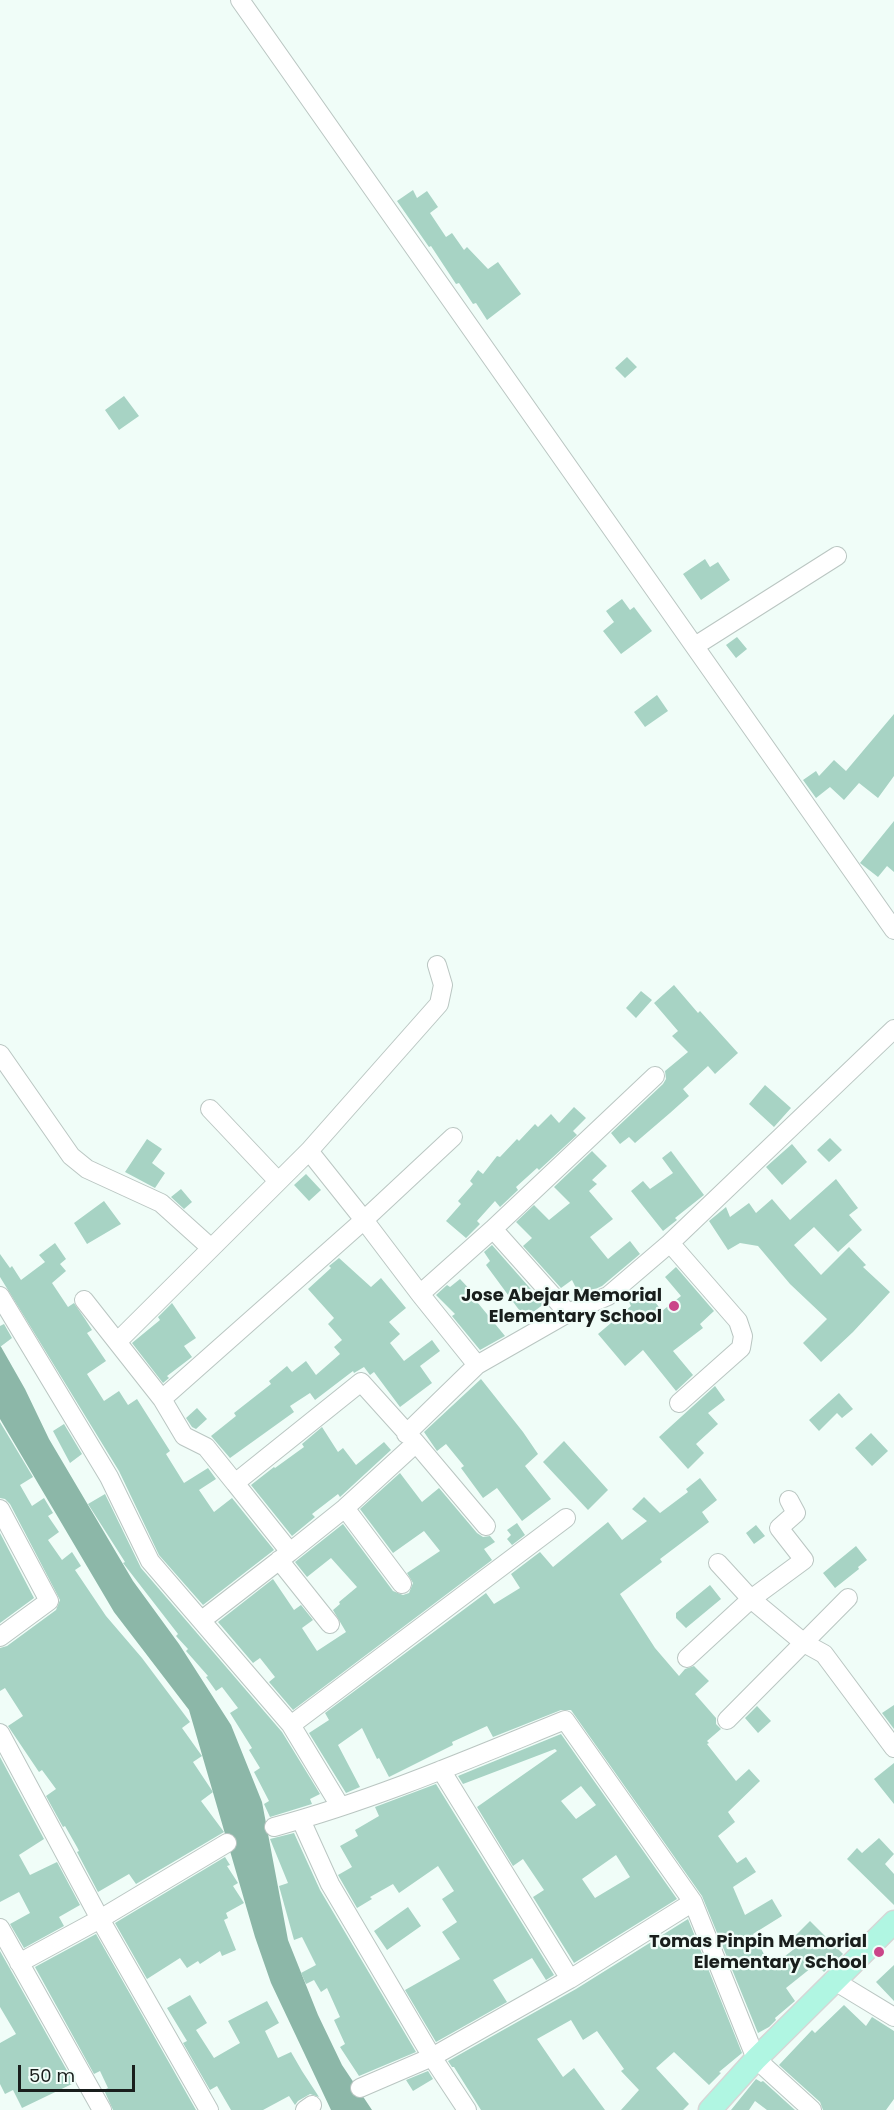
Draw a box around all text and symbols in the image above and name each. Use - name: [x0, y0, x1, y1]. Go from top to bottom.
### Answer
- place label: Jose Abejar Memorial Elementary School: [461, 1285, 662, 1328]
- marker: Jose Abejar Memorial Elementary School: [667, 1299, 681, 1313]
- place label: Tomas Pinpin Memorial Elementary School: [649, 1931, 867, 1974]
- marker: Tomas Pinpin Memorial Elementary School: [872, 1945, 886, 1959]
- scale bar: [21, 2053, 138, 2091]
- text: 50 m: [29, 2063, 75, 2088]

